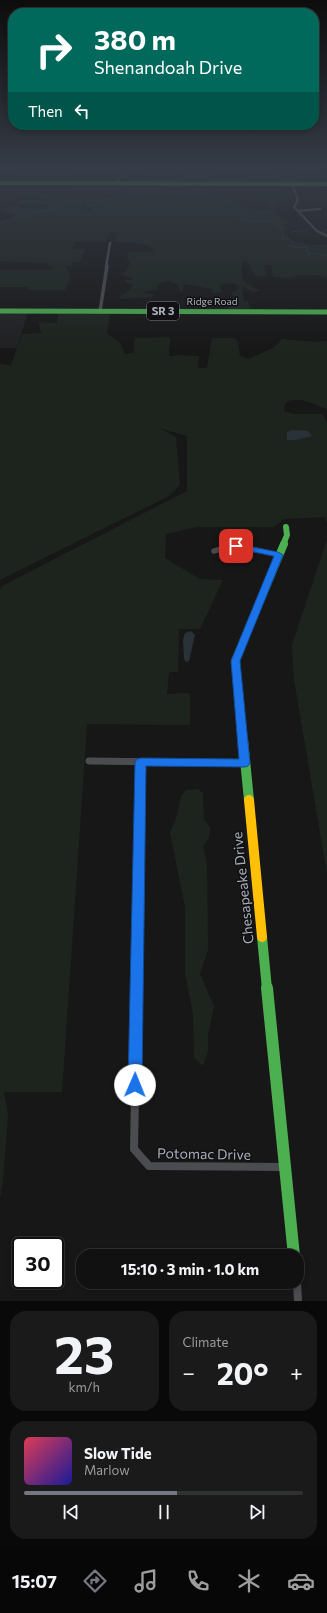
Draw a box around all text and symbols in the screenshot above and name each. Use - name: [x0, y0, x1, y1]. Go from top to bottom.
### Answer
- text: 380 m: [94, 22, 176, 56]
- icon: right: [28, 24, 80, 76]
- text: Shenandoah Drive: [94, 56, 242, 78]
- icon: left: [71, 100, 93, 122]
- text: Then: [28, 102, 63, 120]
- street label: Ridge Road: [187, 295, 238, 307]
- road number: SR 3: [147, 302, 179, 320]
- pin: [219, 529, 253, 563]
- icon: arrive: [225, 535, 247, 557]
- street label: Chesapeake Drive: [228, 831, 257, 945]
- position arrow: [114, 1064, 156, 1106]
- street label: Potomac Drive: [157, 1144, 251, 1163]
- speed limit sign: 30: [12, 1237, 64, 1289]
- text: 15:10 · 3 min · 1.0 km: [121, 1260, 259, 1278]
- text: 23: [54, 1321, 114, 1385]
- text: Climate: [183, 1334, 228, 1350]
- text: 20°: [217, 1354, 268, 1391]
- text: −: [183, 1359, 195, 1386]
- text: +: [290, 1359, 303, 1386]
- text: km/h: [68, 1379, 100, 1395]
- text: Slow Tide: [84, 1444, 152, 1462]
- text: Marlow: [84, 1462, 130, 1478]
- icon: previous: [60, 1501, 82, 1523]
- icon: pause: [153, 1501, 175, 1523]
- icon: next: [246, 1501, 268, 1523]
- icon: directions: [81, 1567, 109, 1595]
- icon: music: [132, 1567, 160, 1595]
- icon: phone: [184, 1567, 212, 1595]
- icon: climate: [235, 1567, 263, 1595]
- icon: car: [287, 1567, 315, 1595]
- text: 15:07: [12, 1570, 57, 1592]

